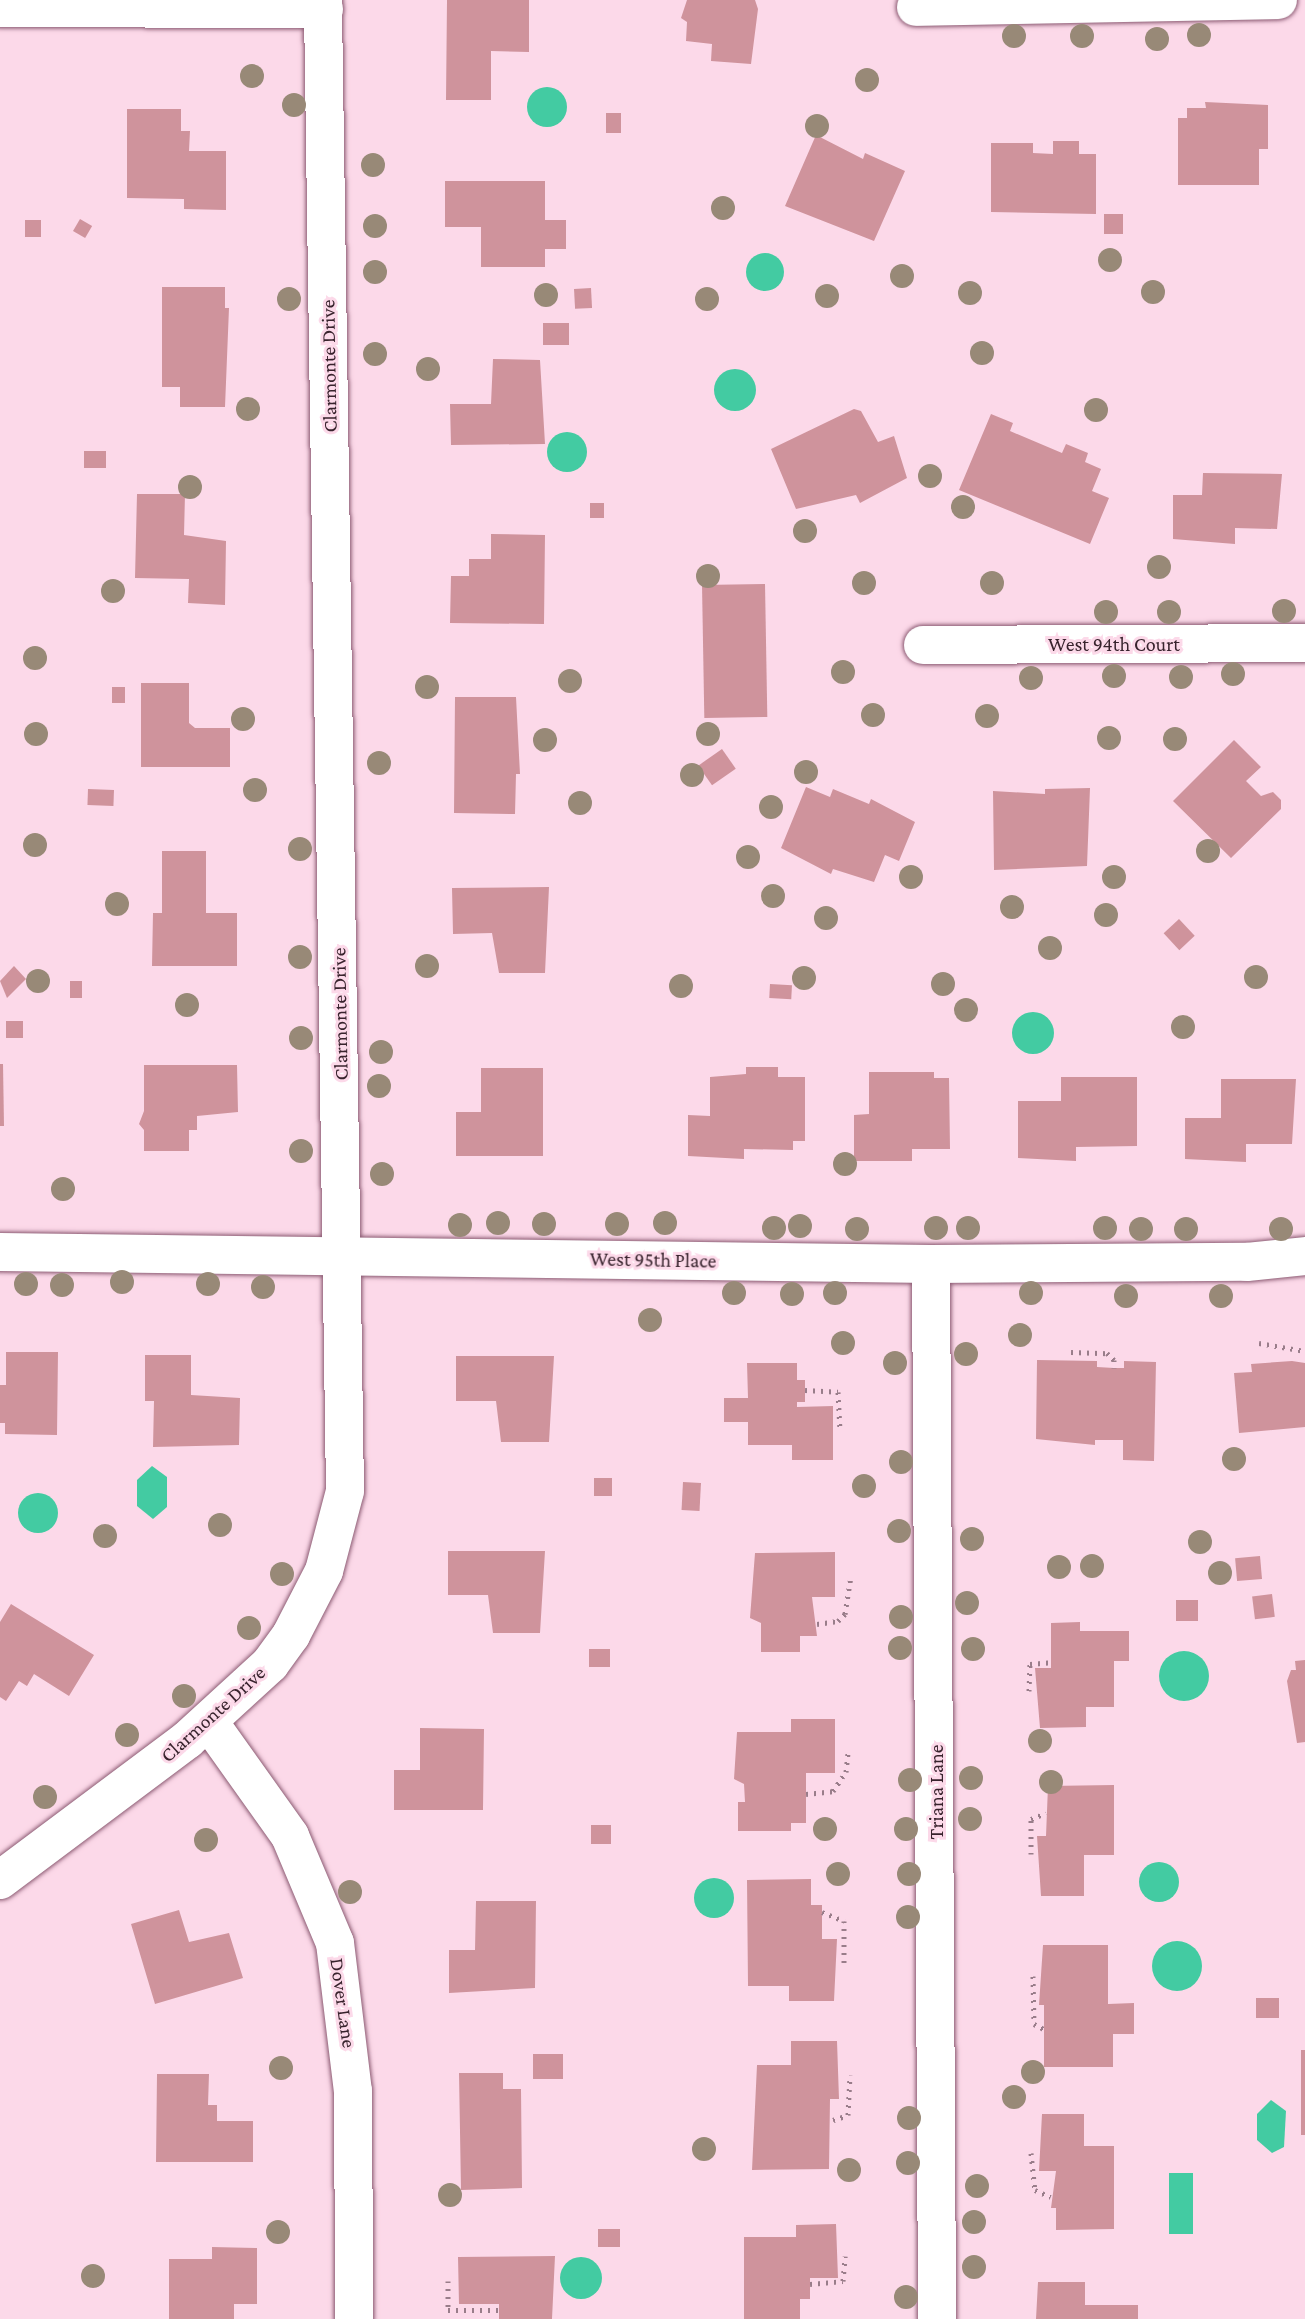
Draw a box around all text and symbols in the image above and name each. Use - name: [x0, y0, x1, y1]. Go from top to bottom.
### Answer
- street label: Clarmonte Drive: [316, 299, 342, 433]
- street label: West 94th Court: [1048, 632, 1180, 656]
- street label: Clarmonte Drive: [327, 947, 353, 1081]
- street label: West 95th Place: [590, 1247, 716, 1273]
- street label: Clarmonte Drive: [156, 1661, 270, 1767]
- street label: Triana Lane: [924, 1744, 948, 1840]
- street label: Dover Lane: [325, 1956, 361, 2050]

